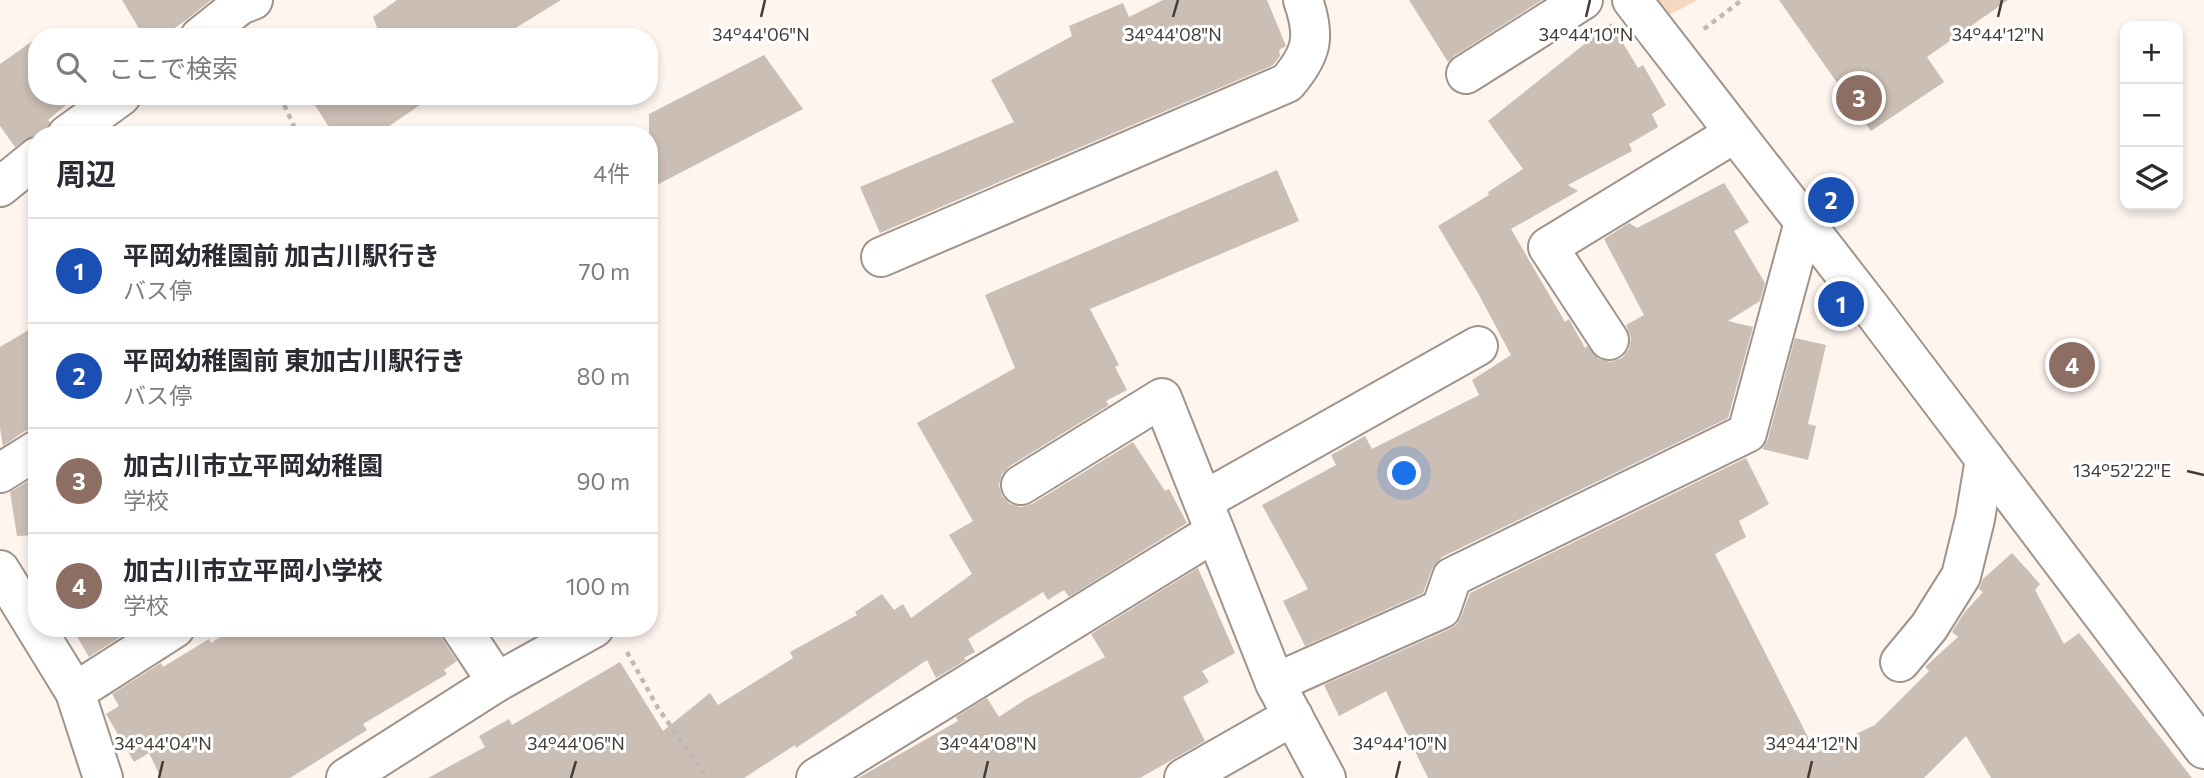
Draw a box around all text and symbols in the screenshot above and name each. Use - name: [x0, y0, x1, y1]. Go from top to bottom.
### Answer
- map controls: [2120, 21, 2183, 210]
- button: +: [2120, 21, 2183, 84]
- text: 34°44'06"N: [712, 23, 810, 45]
- text: 34°44'08"N: [1124, 23, 1222, 45]
- text: 34°44'10"N: [1539, 23, 1633, 45]
- text: 34°44'12"N: [1952, 23, 2044, 45]
- search box: [28, 28, 658, 105]
- icon: search: [52, 48, 90, 86]
- text: ここで検索: [108, 52, 238, 83]
- pin: 3: [1836, 72, 1882, 124]
- button: −: [2120, 84, 2183, 147]
- button: layers: [2120, 147, 2183, 210]
- text: 周辺: [56, 154, 116, 191]
- text: 4件: [593, 159, 630, 187]
- pin: 2: [1808, 174, 1854, 226]
- text: 平岡幼稚園前 加古川駅行き: [123, 239, 440, 270]
- text: 1: [74, 257, 84, 285]
- text: 70 m: [578, 257, 630, 285]
- text: バス停: [123, 276, 192, 304]
- pin: 1: [1818, 278, 1864, 330]
- pin: 4: [2049, 339, 2095, 391]
- text: 平岡幼稚園前 東加古川駅行き: [123, 344, 466, 375]
- text: 2: [72, 362, 86, 390]
- text: 80 m: [577, 362, 630, 390]
- text: バス停: [123, 381, 192, 409]
- text: 加古川市立平岡幼稚園: [123, 449, 383, 480]
- your location: [1387, 456, 1421, 490]
- text: 134°52'22"E: [2073, 459, 2171, 481]
- text: 3: [72, 467, 86, 495]
- text: 90 m: [577, 467, 630, 495]
- text: 学校: [123, 486, 169, 514]
- text: 加古川市立平岡小学校: [123, 554, 383, 585]
- text: 4: [72, 572, 86, 600]
- text: 100 m: [566, 572, 630, 600]
- text: 学校: [123, 591, 169, 619]
- text: 34°44'04"N: [114, 732, 212, 754]
- text: 34°44'06"N: [527, 732, 625, 754]
- text: 34°44'08"N: [939, 732, 1037, 754]
- text: 34°44'10"N: [1353, 732, 1447, 754]
- text: 34°44'12"N: [1766, 732, 1858, 754]

